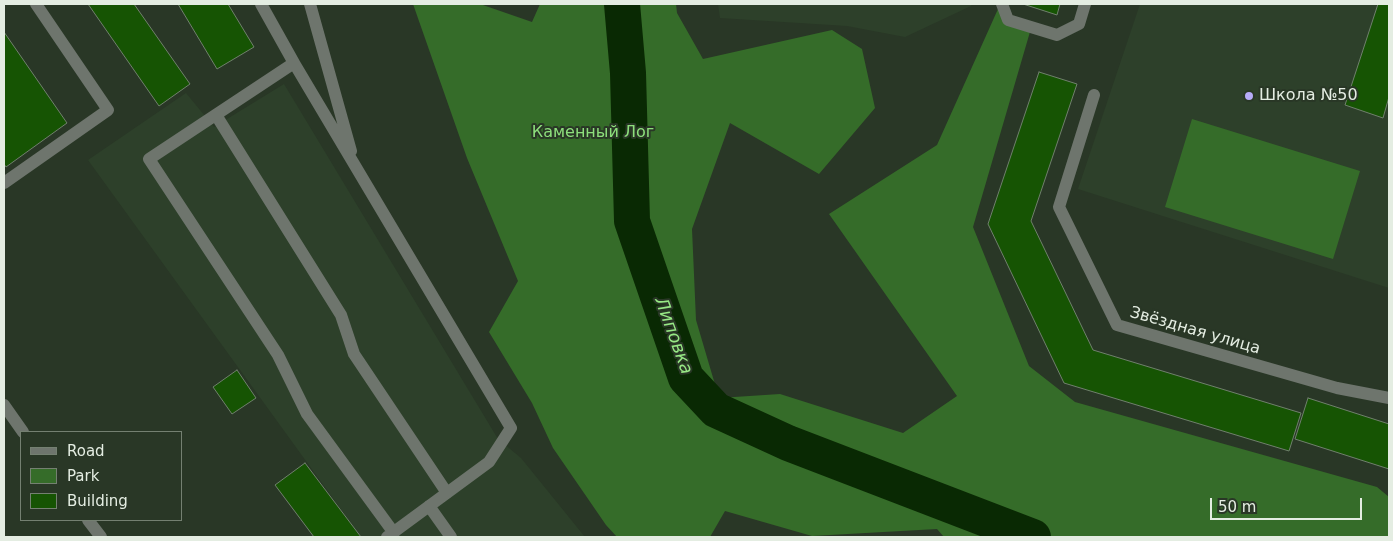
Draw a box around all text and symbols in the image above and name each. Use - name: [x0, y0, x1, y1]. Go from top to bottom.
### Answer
- place label: Школа №50: [1259, 86, 1358, 106]
- marker: Школа №50: [1243, 90, 1255, 102]
- park label: Каменный Лог: [532, 123, 654, 143]
- water label: Липовка: [649, 294, 697, 378]
- street label: Звёздная улица: [1128, 303, 1262, 359]
- legend: [20, 431, 182, 521]
- text: Road: [67, 442, 105, 460]
- text: Park: [67, 467, 99, 485]
- scale bar: [1213, 488, 1366, 520]
- text: Building: [67, 492, 128, 510]
- text: 50 m: [1218, 498, 1256, 516]

